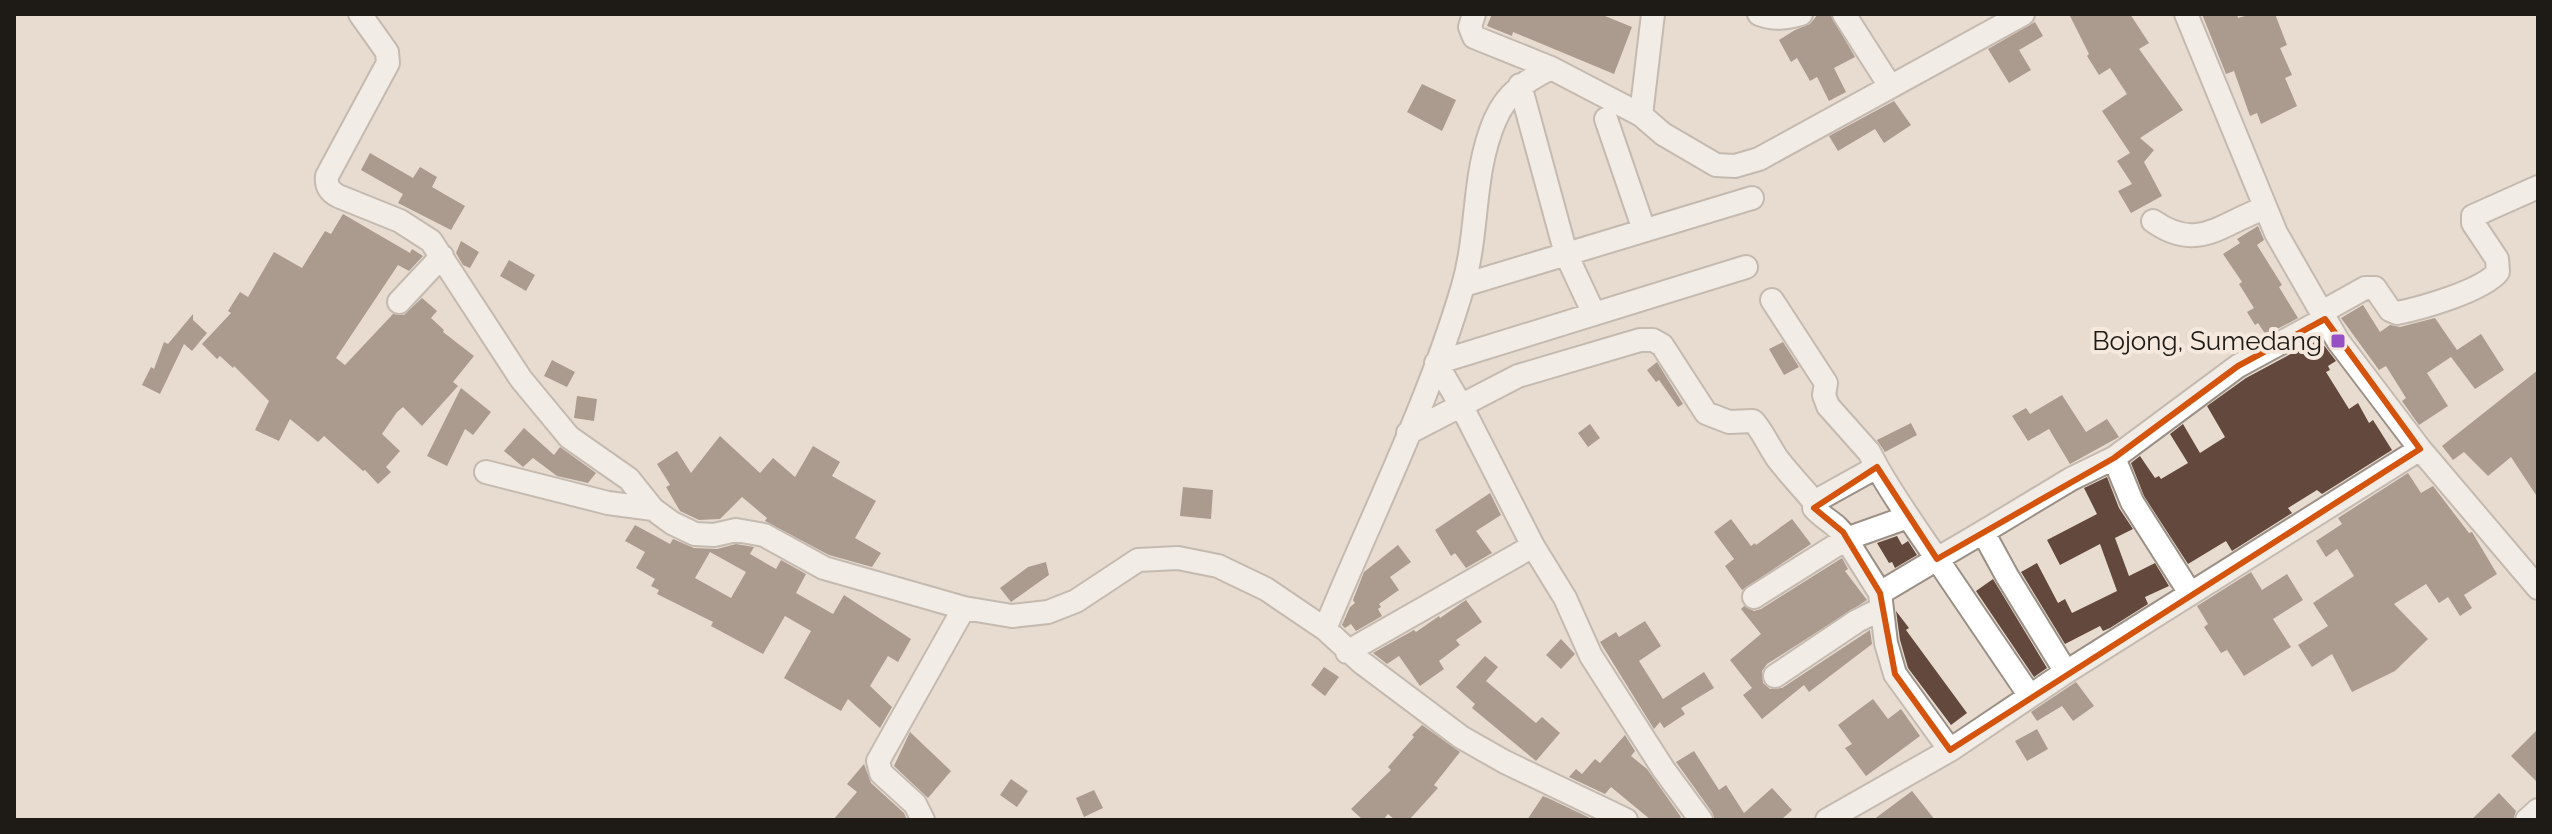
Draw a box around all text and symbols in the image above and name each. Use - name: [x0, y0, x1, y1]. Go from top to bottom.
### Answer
- place label: Bojong, Sumedang: [2092, 326, 2322, 356]
- marker: Bojong, Sumedang: [2329, 332, 2347, 350]

